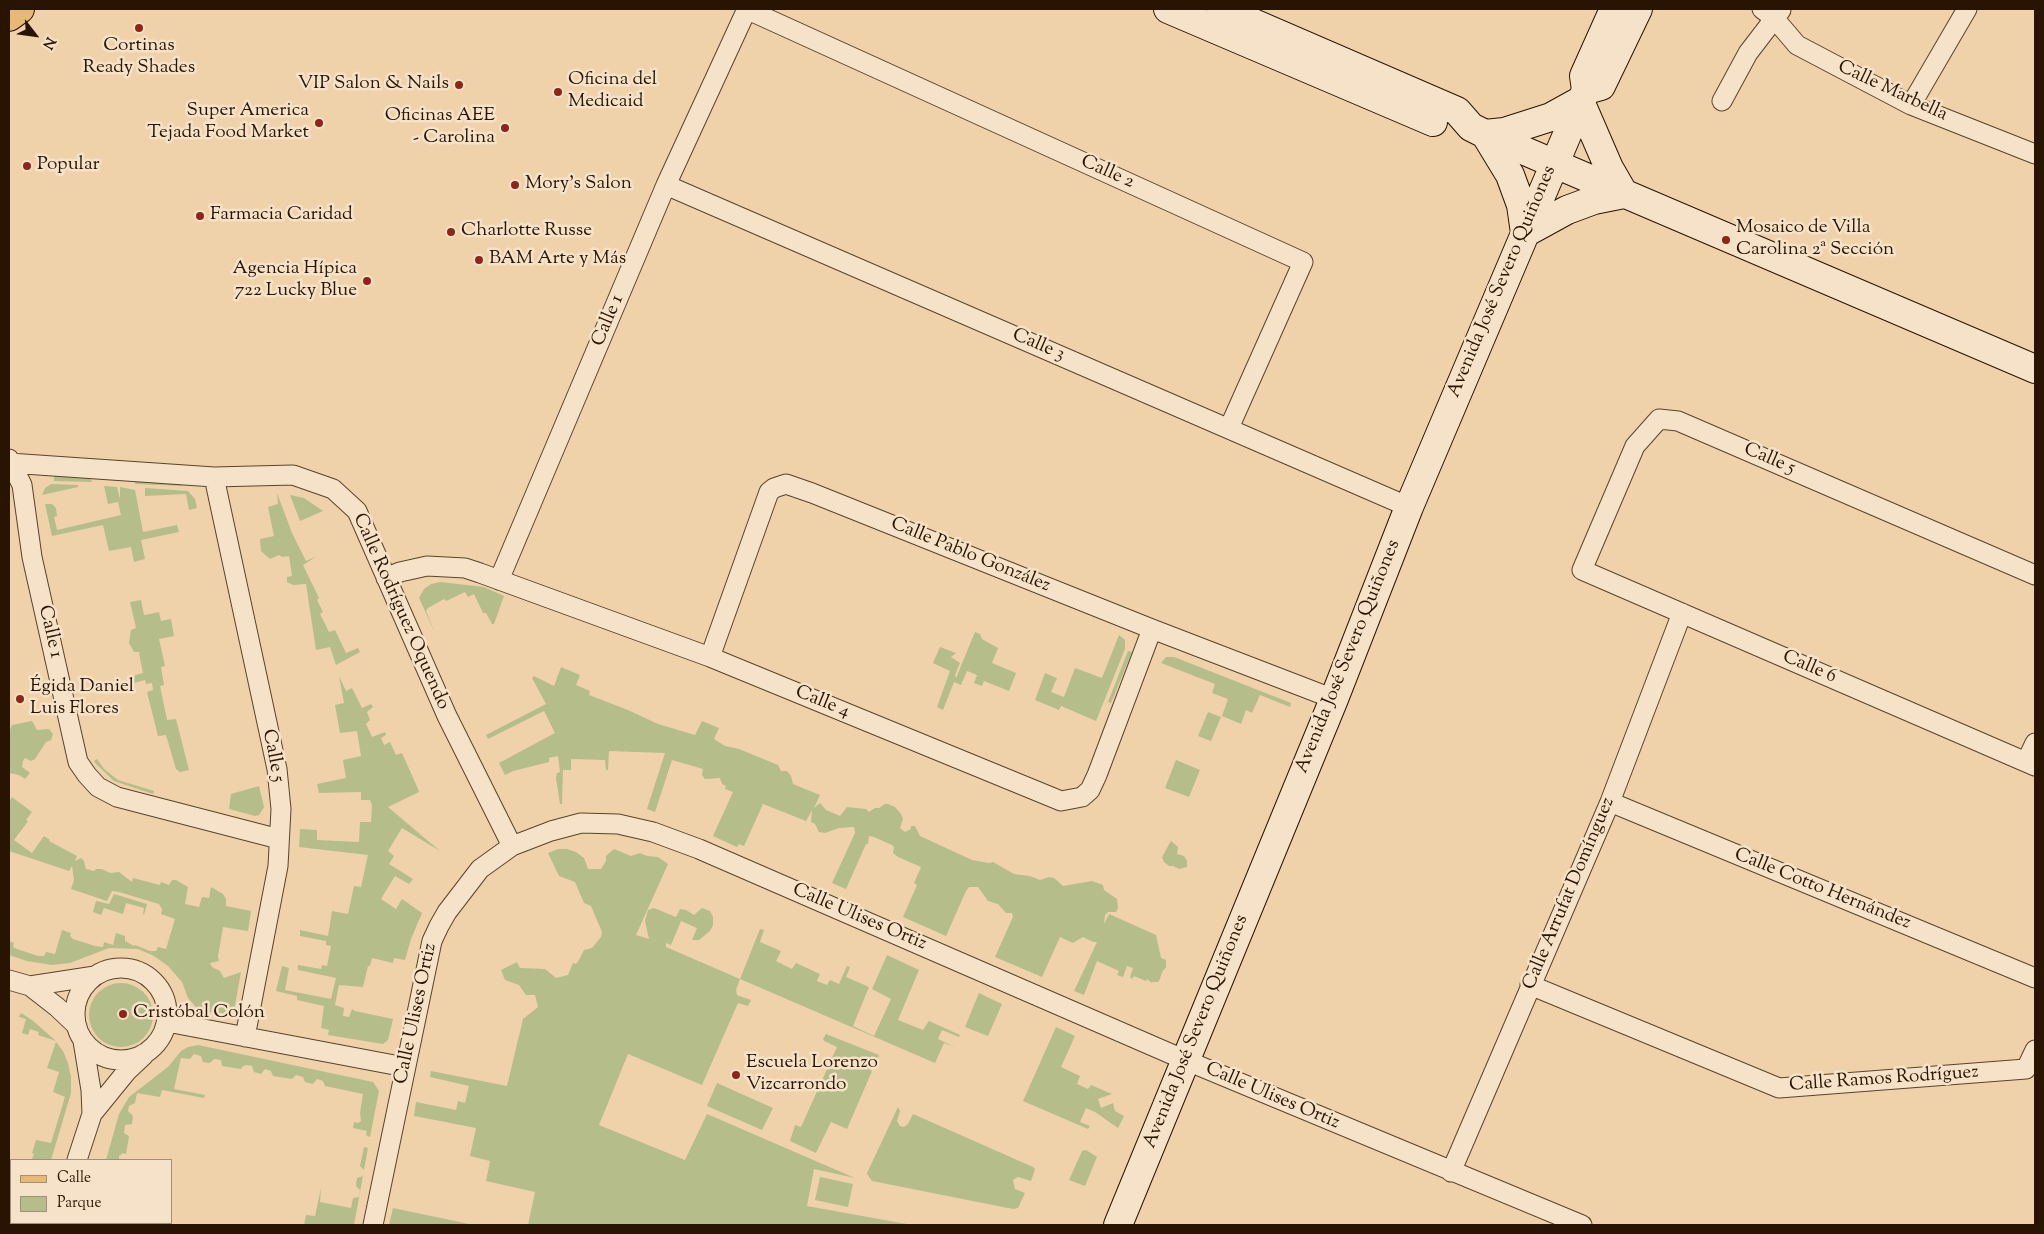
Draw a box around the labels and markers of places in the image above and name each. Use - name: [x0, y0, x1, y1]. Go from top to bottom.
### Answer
- marker: Cortinas Ready Shades: [133, 22, 145, 34]
- place label: Cortinas Ready Shades: [83, 36, 195, 80]
- place label: Oficina del Medicaid: [568, 70, 657, 114]
- place label: VIP Salon & Nails: [298, 74, 449, 96]
- marker: VIP Salon & Nails: [453, 79, 465, 91]
- marker: Oficina del Medicaid: [552, 86, 564, 98]
- place label: Super America Tejada Food Market: [147, 101, 309, 145]
- place label: Oficinas AEE - Carolina: [385, 106, 495, 150]
- marker: Super America Tejada Food Market: [313, 117, 325, 129]
- marker: Oficinas AEE - Carolina: [499, 122, 511, 134]
- place label: Popular: [37, 155, 100, 177]
- marker: Popular: [21, 160, 33, 172]
- place label: Mory's Salon: [525, 174, 632, 196]
- marker: Mory's Salon: [509, 179, 521, 191]
- place label: Farmacia Caridad: [210, 205, 353, 227]
- marker: Farmacia Caridad: [194, 210, 206, 222]
- place label: Mosaico de Villa Carolina 2ª Sección: [1736, 218, 1894, 262]
- place label: Charlotte Russe: [461, 221, 592, 243]
- marker: Charlotte Russe: [445, 226, 457, 238]
- marker: Mosaico de Villa Carolina 2ª Sección: [1720, 234, 1732, 246]
- place label: BAM Arte y Más: [489, 249, 626, 271]
- marker: BAM Arte y Más: [473, 254, 485, 266]
- place label: Agencia Hípica 722 Lucky Blue: [233, 259, 357, 303]
- marker: Agencia Hípica 722 Lucky Blue: [361, 275, 373, 287]
- place label: Égida Daniel Luis Flores: [30, 677, 134, 721]
- marker: Égida Daniel Luis Flores: [14, 693, 26, 705]
- place label: Cristóbal Colón: [133, 1003, 265, 1025]
- marker: Cristóbal Colón: [117, 1008, 129, 1020]
- place label: Escuela Lorenzo Vizcarrondo: [746, 1053, 878, 1097]
- marker: Escuela Lorenzo Vizcarrondo: [730, 1069, 742, 1081]

